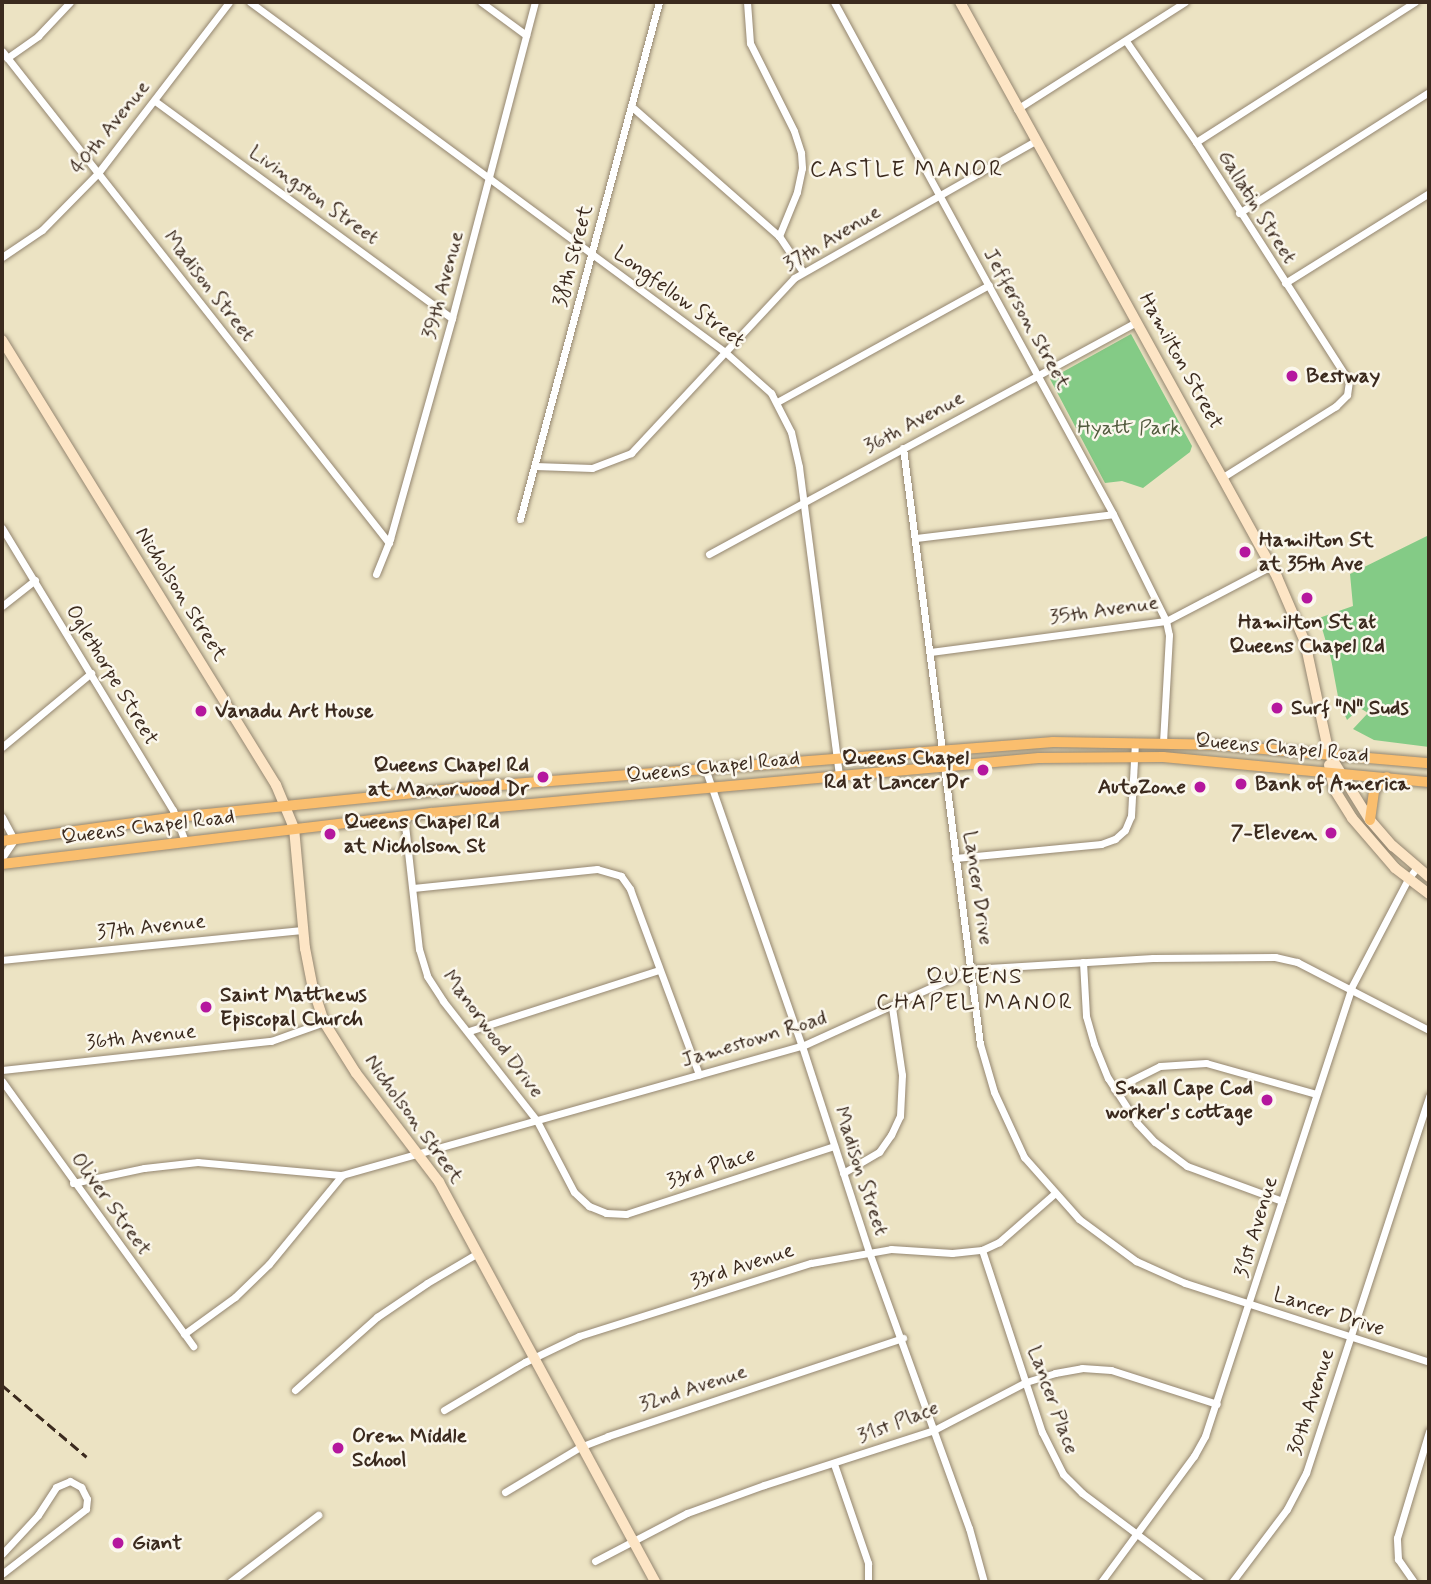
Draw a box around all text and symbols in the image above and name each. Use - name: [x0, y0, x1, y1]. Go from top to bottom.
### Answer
- street label: 40th Avenue: [65, 75, 155, 179]
- street label: Livingston Street: [243, 138, 385, 252]
- street label: Gallatin Street: [1211, 144, 1303, 270]
- district label: CASTLE MANOR: [808, 156, 1006, 184]
- street label: 37th Avenue: [779, 199, 885, 277]
- street label: 38th Street: [547, 202, 599, 310]
- street label: Madison Street: [157, 224, 261, 348]
- street label: 39th Avenue: [416, 228, 470, 342]
- street label: Longfellow Street: [607, 240, 751, 354]
- street label: Jefferson Street: [978, 244, 1076, 394]
- street label: Hamilton Street: [1133, 289, 1229, 433]
- place label: Bestway: [1306, 363, 1380, 389]
- marker: Bestway: [1284, 368, 1300, 384]
- street label: 36th Avenue: [859, 385, 969, 459]
- park label: Hyatt Park: [1077, 415, 1181, 441]
- street label: Nicholson Street: [130, 522, 232, 666]
- place label: Hamilton St at 35th Ave: [1259, 527, 1369, 577]
- marker: Hamilton St at 35th Ave: [1237, 544, 1253, 560]
- street label: 35th Avenue: [1048, 590, 1160, 630]
- marker: Hamilton St at Queens Chapel Rd: [1299, 590, 1315, 606]
- street label: Oglethorpe Street: [60, 601, 164, 749]
- place label: Hamilton St at Queens Chapel Rd: [1228, 609, 1386, 659]
- place label: Surf "N" Suds: [1291, 695, 1409, 721]
- place label: Vanadu Art House: [215, 698, 374, 724]
- marker: Surf "N" Suds: [1269, 700, 1285, 716]
- marker: Vanadu Art House: [193, 703, 209, 719]
- street label: Queens Chapel Road: [1193, 728, 1371, 768]
- street label: Queens Chapel Road: [623, 745, 803, 789]
- place label: Queens Chapel Rd at Lancer Dr: [822, 745, 969, 795]
- place label: Queens Chapel Rd at Manorwood Dr: [371, 752, 529, 802]
- marker: Queens Chapel Rd at Lancer Dr: [975, 762, 991, 778]
- marker: Queens Chapel Rd at Manorwood Dr: [535, 769, 551, 785]
- place label: Bank of America: [1255, 771, 1403, 797]
- place label: AutoZone: [1098, 774, 1186, 800]
- marker: Bank of America: [1233, 776, 1249, 792]
- marker: AutoZone: [1192, 779, 1208, 795]
- street label: Queens Chapel Road: [58, 804, 238, 850]
- place label: Queens Chapel Rd at Nicholson St: [344, 809, 502, 859]
- place label: 7-Eleven: [1231, 820, 1317, 846]
- marker: 7-Eleven: [1323, 825, 1339, 841]
- marker: Queens Chapel Rd at Nicholson St: [322, 826, 338, 842]
- street label: Lancer Drive: [958, 830, 998, 946]
- street label: 37th Avenue: [95, 909, 207, 945]
- district label: QUEENS CHAPEL MANOR: [875, 963, 1075, 1017]
- street label: Manorwood Drive: [437, 966, 549, 1102]
- place label: Saint Matthews Episcopal Church: [220, 982, 368, 1032]
- marker: Saint Matthews Episcopal Church: [198, 999, 214, 1015]
- street label: Jamestown Road: [679, 1005, 829, 1073]
- street label: 36th Avenue: [85, 1019, 197, 1055]
- street label: Nicholson Street: [359, 1049, 469, 1189]
- place label: Small Cape Cod worker's cottage: [1107, 1075, 1253, 1125]
- marker: Small Cape Cod worker's cottage: [1259, 1092, 1275, 1108]
- street label: Madison Street: [828, 1102, 894, 1240]
- street label: 33rd Place: [665, 1142, 757, 1194]
- street label: Oliver Street: [65, 1148, 157, 1260]
- street label: 31st Avenue: [1229, 1173, 1283, 1281]
- street label: 33rd Avenue: [686, 1237, 798, 1295]
- street label: Lancer Drive: [1271, 1282, 1387, 1342]
- street label: Lancer Place: [1022, 1342, 1084, 1458]
- street label: 30th Avenue: [1282, 1345, 1340, 1459]
- street label: 32nd Avenue: [635, 1359, 751, 1417]
- street label: 31st Place: [854, 1395, 942, 1449]
- place label: Orem Middle School: [352, 1423, 470, 1473]
- marker: Orem Middle School: [330, 1440, 346, 1456]
- place label: Giant: [132, 1530, 182, 1556]
- marker: Giant: [110, 1535, 126, 1551]

